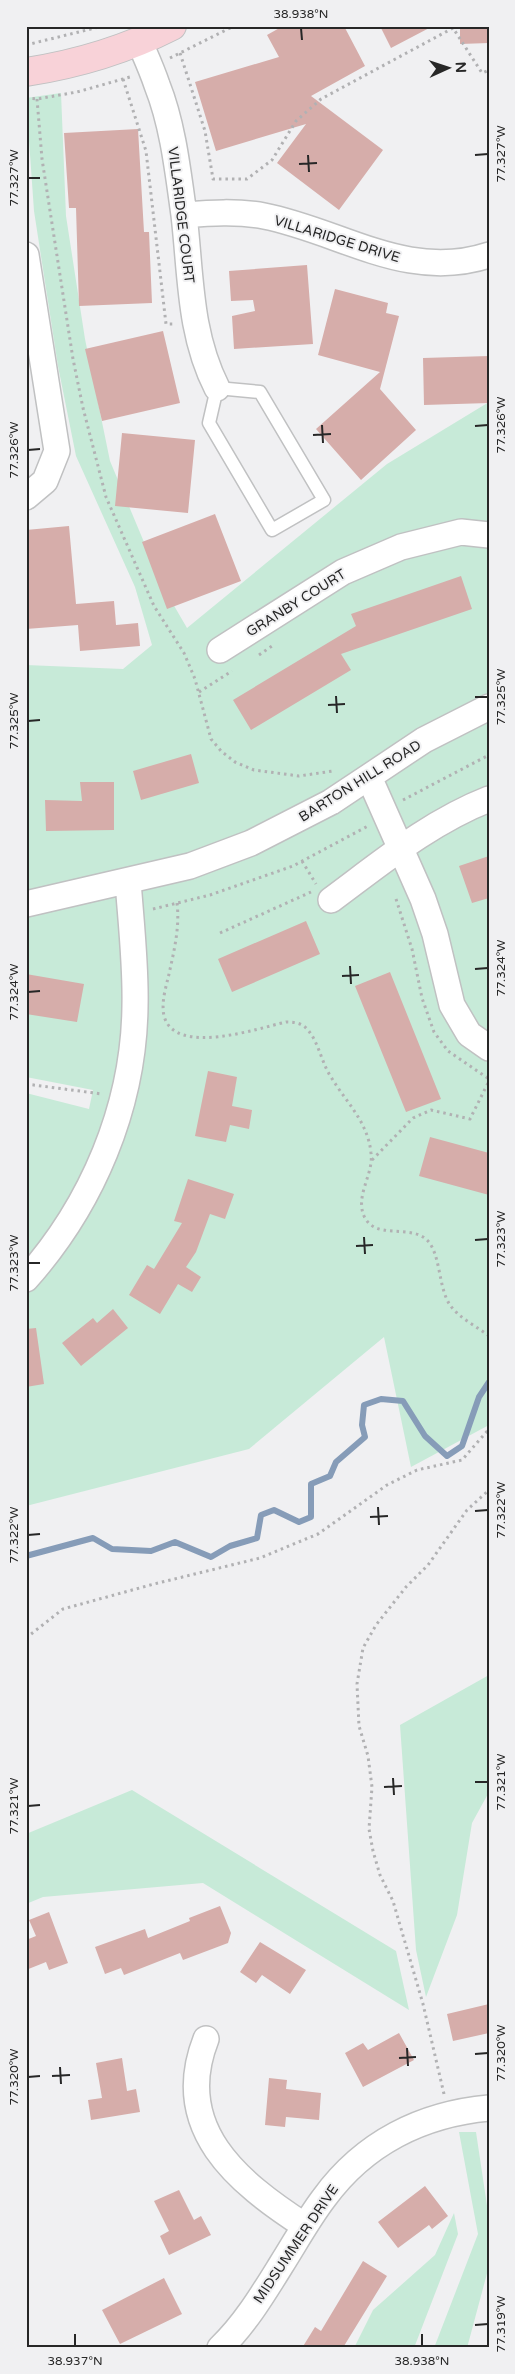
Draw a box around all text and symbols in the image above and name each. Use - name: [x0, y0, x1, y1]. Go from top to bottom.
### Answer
- text: 38.938°N: [274, 7, 328, 21]
- north arrow: [422, 42, 472, 92]
- text: N: [452, 61, 469, 73]
- text: 77.327°W: [494, 125, 508, 183]
- street label: VILLARIDGE COURT: [164, 146, 198, 285]
- text: 77.327°W: [7, 149, 21, 207]
- street label: VILLARIDGE DRIVE: [272, 212, 402, 266]
- text: 77.326°W: [494, 397, 508, 453]
- text: 77.326°W: [7, 422, 21, 478]
- street label: GRANBY COURT: [243, 565, 349, 640]
- text: 77.325°W: [494, 669, 508, 725]
- text: 77.325°W: [7, 693, 21, 749]
- street label: BARTON HILL ROAD: [296, 736, 424, 826]
- text: 77.324°W: [494, 940, 508, 996]
- text: 77.324°W: [7, 964, 21, 1020]
- text: 77.323°W: [494, 1211, 508, 1267]
- text: 77.323°W: [7, 1235, 21, 1291]
- text: 77.322°W: [494, 1482, 508, 1538]
- text: 77.322°W: [7, 1507, 21, 1563]
- text: 77.321°W: [494, 1754, 508, 1810]
- text: 77.321°W: [7, 1778, 21, 1834]
- text: 77.320°W: [494, 2025, 508, 2081]
- text: 77.320°W: [7, 2049, 21, 2105]
- street label: MIDSUMMER DRIVE: [250, 2181, 342, 2307]
- text: 77.319°W: [494, 2296, 508, 2352]
- text: 38.937°N: [47, 2354, 103, 2368]
- text: 38.938°N: [395, 2354, 449, 2368]

